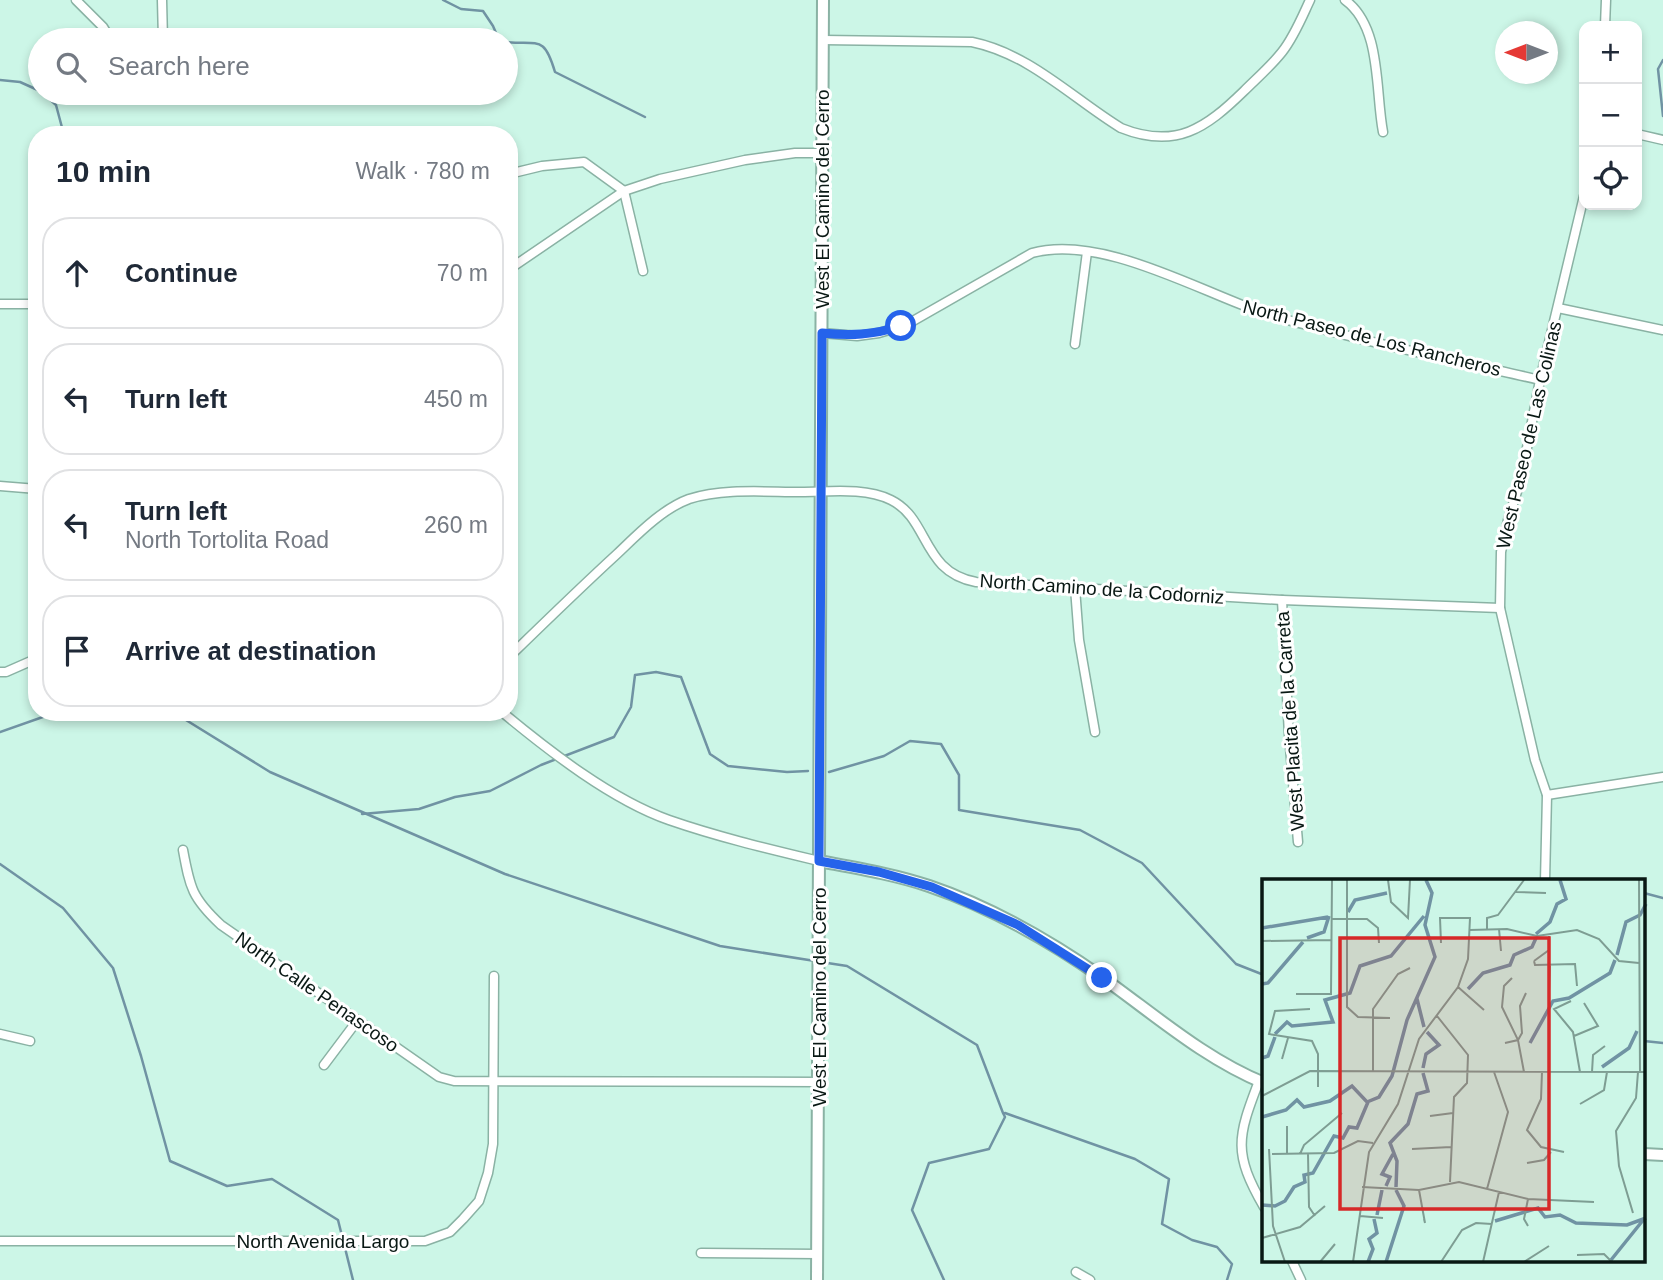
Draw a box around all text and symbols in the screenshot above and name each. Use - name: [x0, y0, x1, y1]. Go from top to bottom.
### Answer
- north arrow: [1495, 21, 1558, 84]
- map controls: [1579, 21, 1642, 210]
- button: +: [1579, 21, 1642, 84]
- search box: [28, 28, 518, 105]
- icon: search: [52, 48, 90, 86]
- text: Search here: [108, 51, 250, 81]
- button: −: [1579, 84, 1642, 147]
- street label: West El Camino del Cerro: [812, 89, 833, 309]
- button: locate: [1579, 147, 1642, 210]
- text: 10 min: [56, 155, 151, 188]
- text: Walk · 780 m: [355, 158, 490, 184]
- icon: ahead: [58, 254, 96, 292]
- text: Continue: [125, 258, 238, 288]
- text: 70 m: [437, 260, 488, 286]
- street label: North Paseo de Los Rancheros: [1241, 296, 1503, 380]
- route start: [885, 310, 916, 341]
- street label: West Paseo de Las Colinas: [1493, 319, 1565, 551]
- icon: left: [58, 380, 96, 418]
- text: Turn left: [125, 384, 227, 414]
- text: 450 m: [424, 386, 488, 412]
- text: Turn left: [125, 496, 227, 526]
- icon: left: [58, 506, 96, 544]
- text: 260 m: [424, 512, 488, 538]
- text: North Tortolita Road: [125, 527, 329, 553]
- street label: North Camino de la Codorniz: [979, 570, 1225, 608]
- street label: West Placita de la Carreta: [1272, 610, 1308, 832]
- icon: arrive: [58, 632, 96, 670]
- text: Arrive at destination: [125, 636, 376, 666]
- inset map: [1262, 879, 1646, 1262]
- street label: West El Camino del Cerro: [809, 887, 830, 1107]
- street label: North Calle Penascoso: [231, 928, 403, 1056]
- route end: [1086, 962, 1117, 993]
- street label: North Avenida Largo: [237, 1231, 409, 1252]

